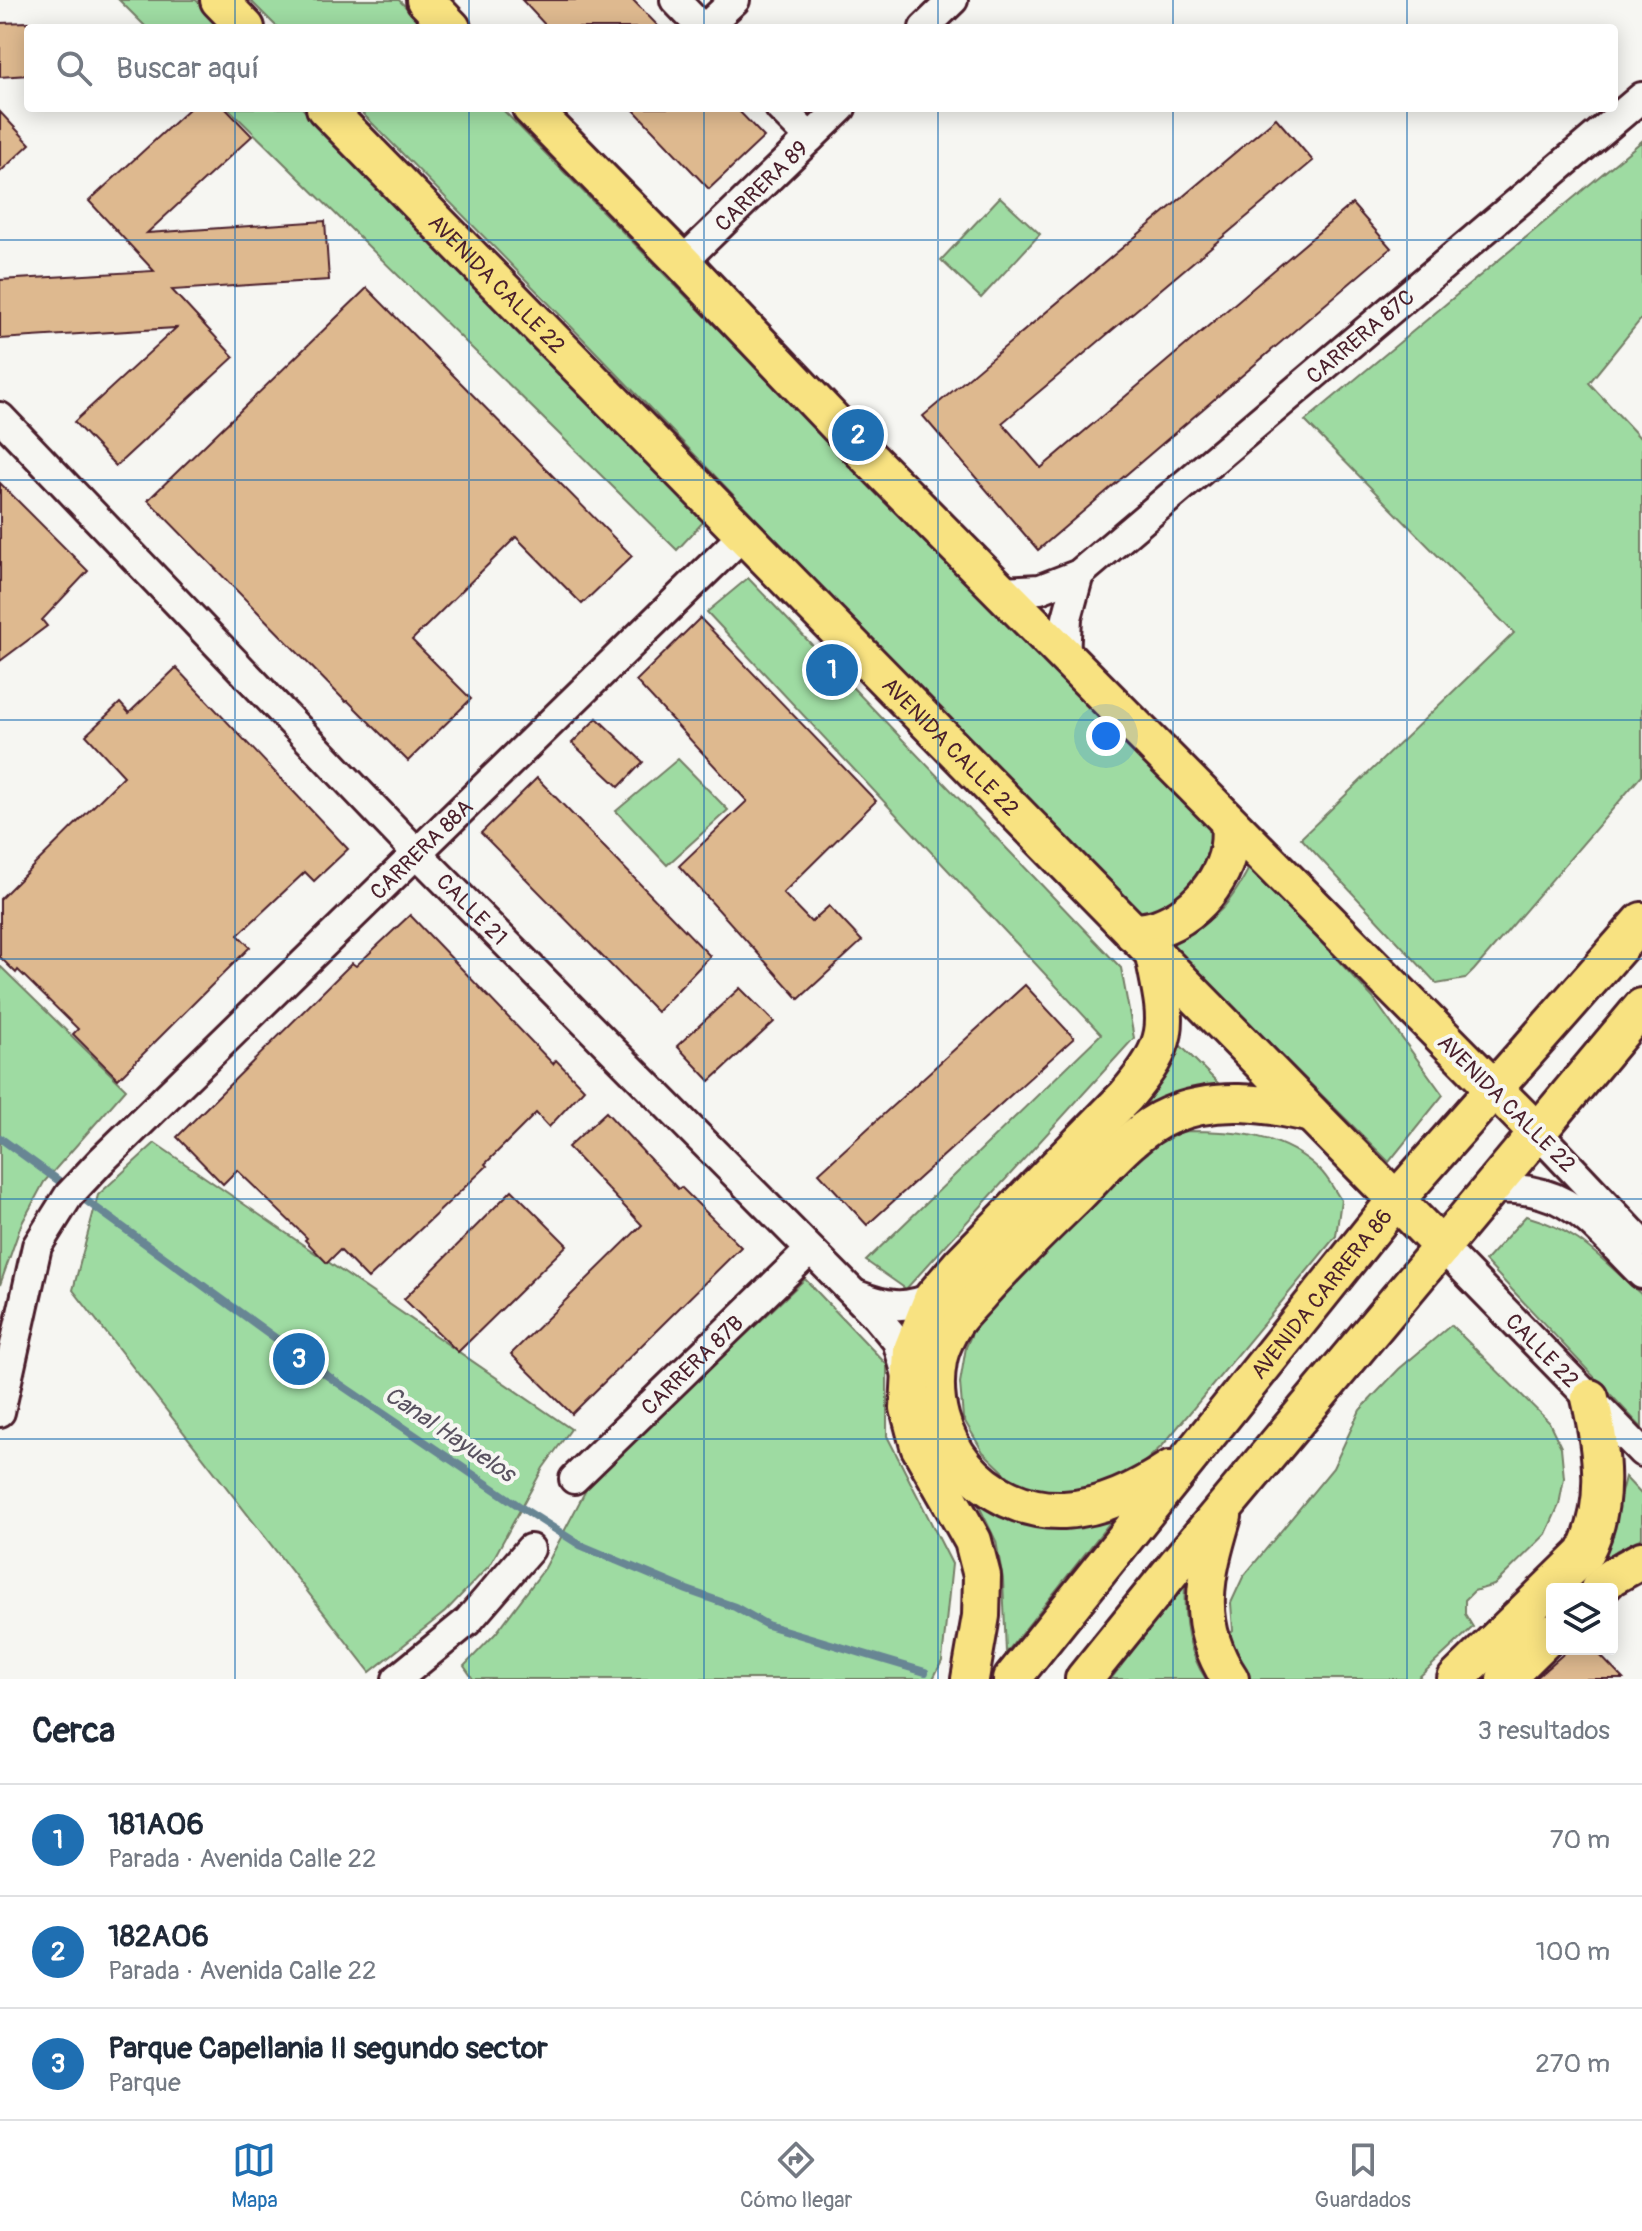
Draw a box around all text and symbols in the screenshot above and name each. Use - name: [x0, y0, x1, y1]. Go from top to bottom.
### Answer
- search box: [24, 24, 1618, 112]
- icon: search: [52, 46, 96, 90]
- text: Buscar aquí: [116, 50, 259, 87]
- street label: CARRERA 89: [709, 135, 814, 238]
- street label: AVENIDA CALLE 22: [422, 209, 571, 360]
- street label: CARRERA 87C: [1301, 283, 1420, 390]
- pin: 2: [832, 405, 884, 465]
- pin: 1: [806, 640, 858, 700]
- street label: AVENIDA CALLE 22: [876, 671, 1025, 822]
- your location: [1086, 716, 1126, 756]
- street label: CARRERA 88A: [364, 793, 479, 906]
- street label: CALLE 21: [430, 868, 513, 951]
- street label: AVENIDA CALLE 22: [1431, 1029, 1581, 1179]
- street label: AVENIDA CARRERA 86: [1245, 1203, 1399, 1385]
- street label: CALLE 22: [1499, 1308, 1585, 1394]
- street label: CARRERA 87B: [635, 1310, 749, 1421]
- pin: 3: [273, 1329, 325, 1389]
- water label: Canal Hayuelos: [379, 1380, 522, 1490]
- map controls: [1546, 1583, 1618, 1655]
- button: layers: [1546, 1583, 1618, 1655]
- text: Cerca: [32, 1710, 115, 1753]
- text: 3 resultados: [1478, 1715, 1610, 1747]
- text: 181A06: [108, 1806, 204, 1843]
- text: 1: [53, 1824, 63, 1856]
- text: 70 m: [1550, 1824, 1610, 1856]
- text: Parada · Avenida Calle 22: [108, 1843, 376, 1875]
- text: 182A06: [108, 1918, 209, 1955]
- text: 2: [51, 1936, 65, 1968]
- text: 100 m: [1536, 1936, 1610, 1968]
- text: Parada · Avenida Calle 22: [108, 1955, 376, 1987]
- text: Parque Capellania II segundo sector: [108, 2030, 548, 2067]
- text: 3: [51, 2048, 65, 2080]
- text: 270 m: [1535, 2048, 1610, 2080]
- text: Parque: [108, 2067, 181, 2099]
- tab: Mapa: [231, 2138, 278, 2214]
- tab: Cómo llegar: [740, 2138, 852, 2214]
- tab: Guardados: [1315, 2138, 1411, 2214]

